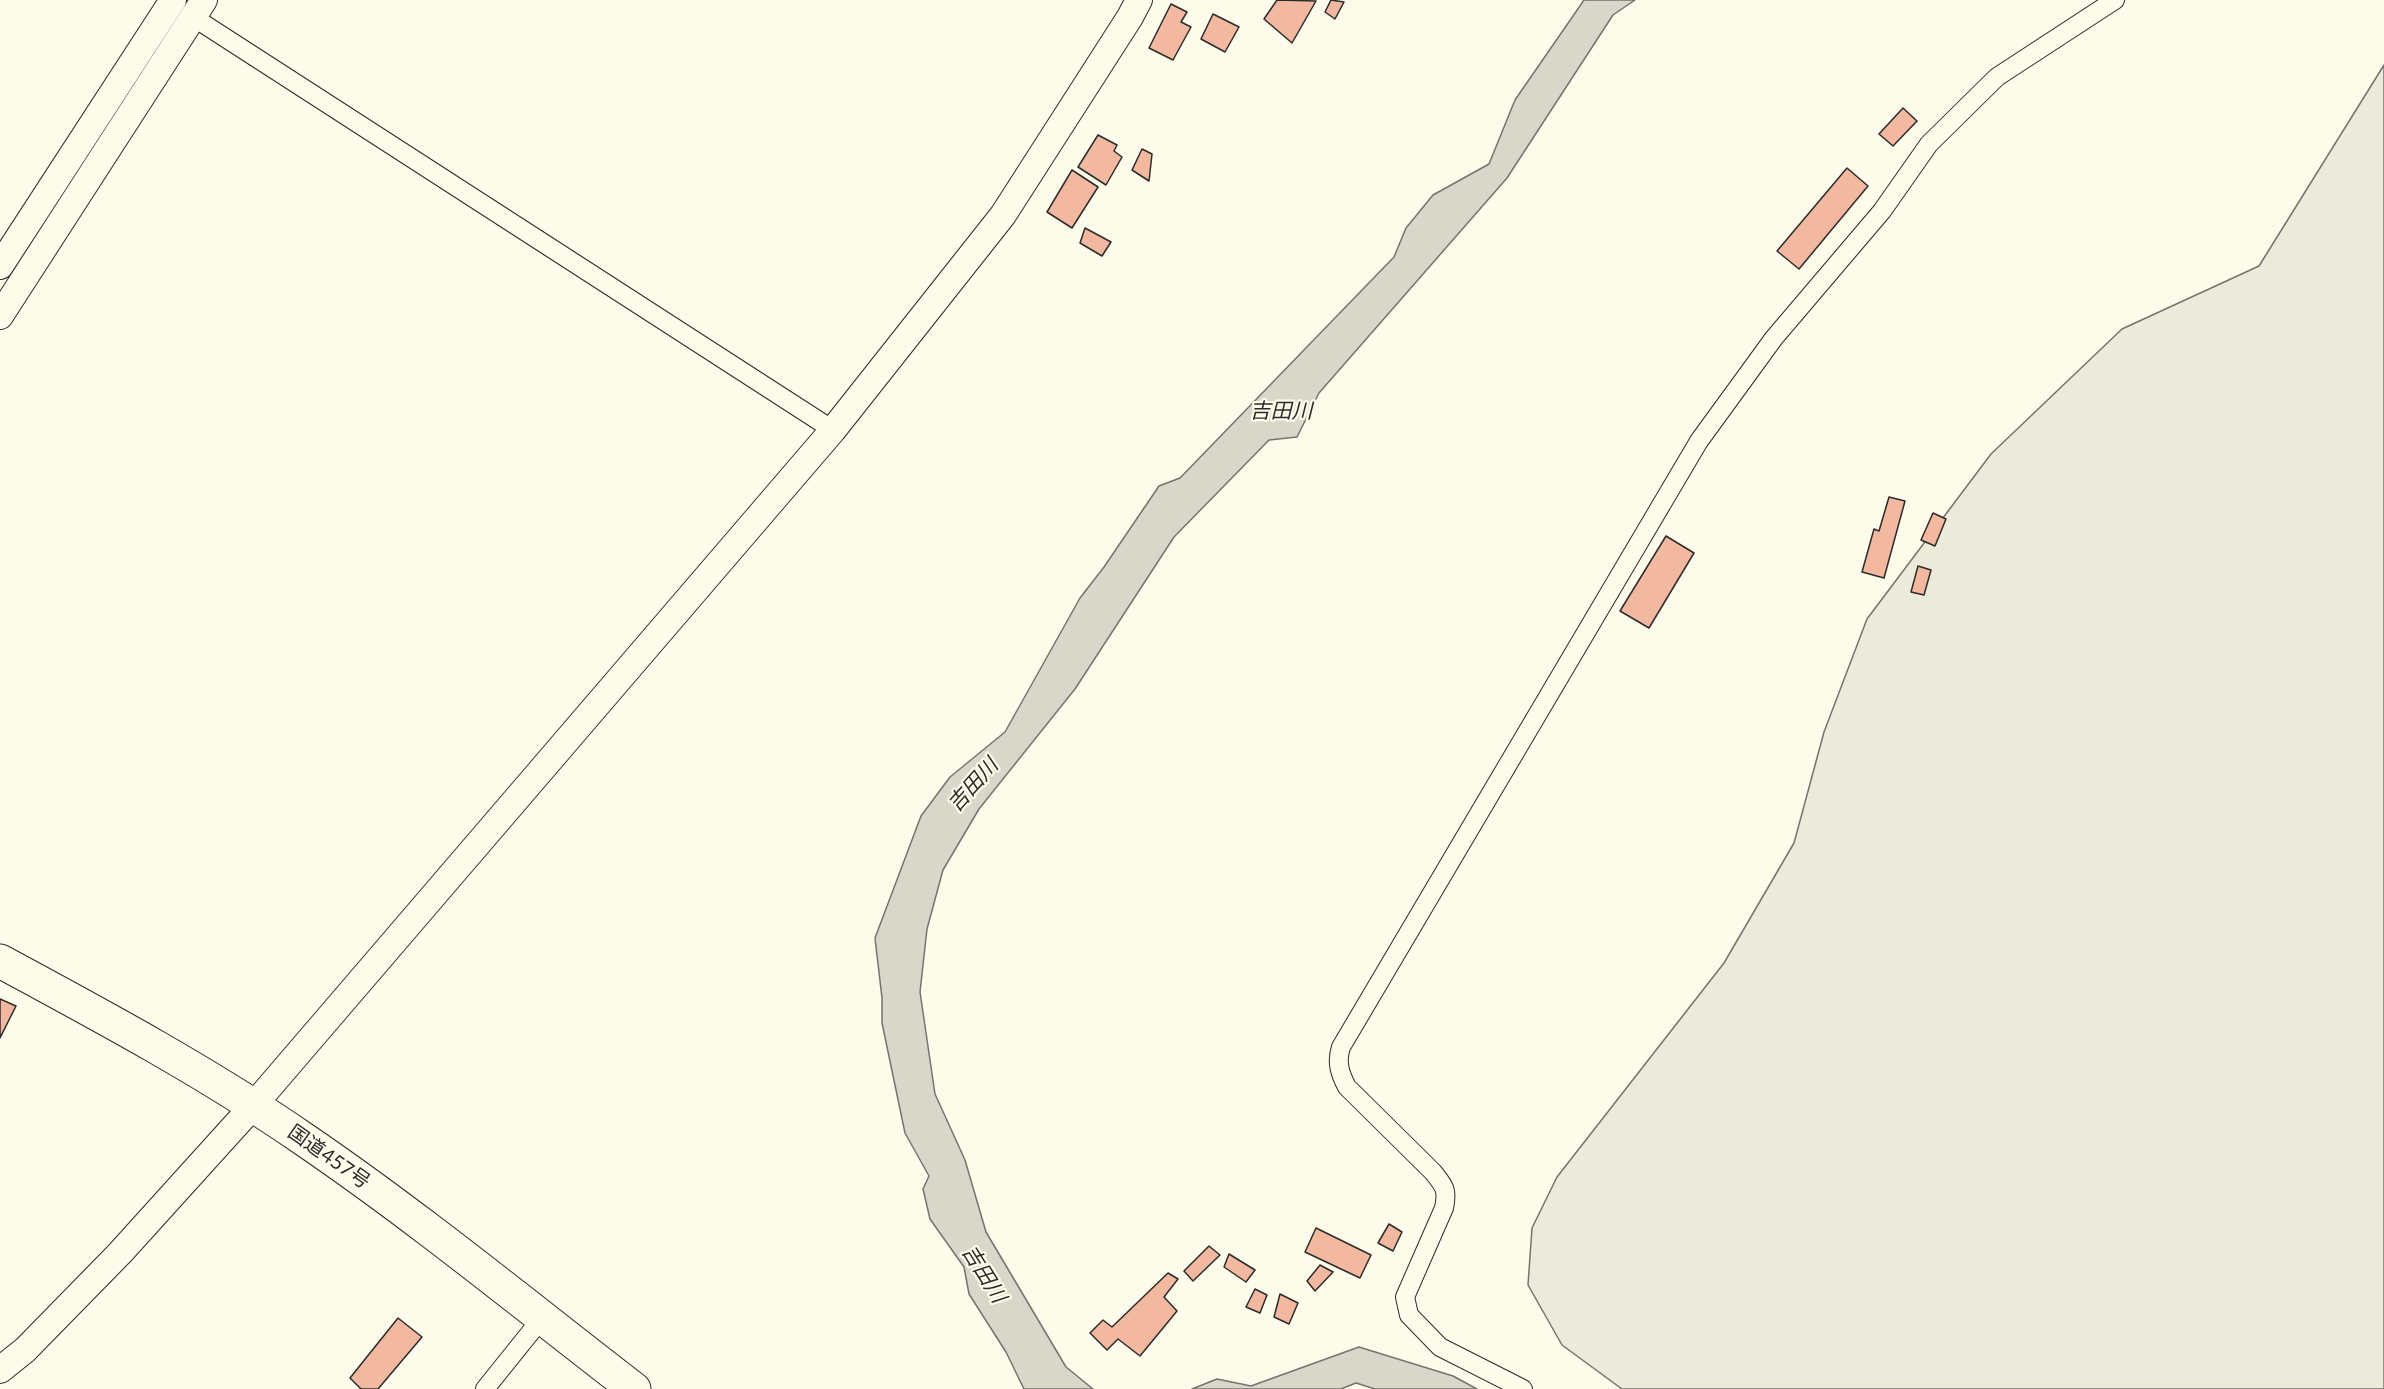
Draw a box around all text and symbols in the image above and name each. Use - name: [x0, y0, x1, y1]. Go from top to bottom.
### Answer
- water label: 吉田川: [1250, 398, 1312, 424]
- water label: 吉田川: [943, 753, 1003, 817]
- street label: 国道457号: [283, 1120, 375, 1194]
- water label: 吉田川: [957, 1241, 1011, 1307]

